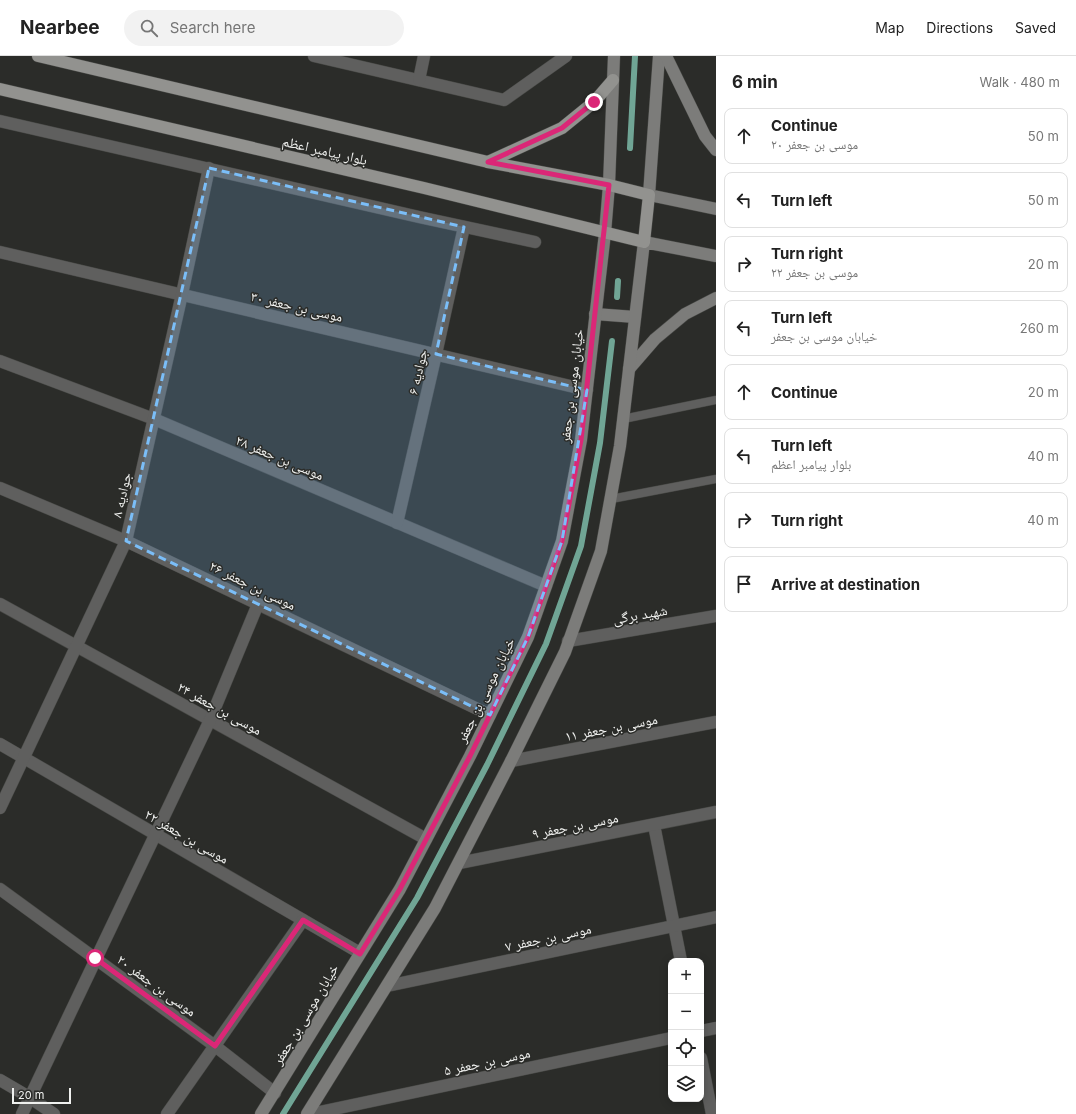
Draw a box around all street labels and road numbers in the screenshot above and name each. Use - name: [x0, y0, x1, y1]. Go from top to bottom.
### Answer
- street label: بلوار پیامبر اعظم: [280, 132, 369, 170]
- street label: موسی بن جعفر ۳۰: [249, 287, 345, 326]
- street label: خیابان موسی بن جعفر: [555, 328, 587, 445]
- street label: جوادیه ۶: [404, 348, 431, 397]
- street label: موسی بن جعفر ۲۸: [233, 431, 327, 484]
- street label: جوادیه ۸: [108, 471, 135, 520]
- street label: موسی بن جعفر ۲۶: [207, 557, 299, 614]
- street label: شهید برگی: [611, 601, 669, 628]
- street label: خیابان موسی بن جعفر: [452, 635, 519, 747]
- street label: موسی بن جعفر ۲۴: [174, 678, 265, 739]
- street label: موسی بن جعفر ۱۱: [563, 710, 659, 745]
- street label: موسی بن جعفر ۲۲: [142, 805, 232, 868]
- street label: موسی بن جعفر ۹: [530, 808, 620, 843]
- street label: موسی بن جعفر ۷: [503, 920, 593, 955]
- street label: موسی بن جعفر ۲۰: [113, 951, 200, 1020]
- street label: خیابان موسی بن جعفر: [268, 960, 343, 1069]
- street label: موسی بن جعفر ۵: [442, 1044, 532, 1079]

